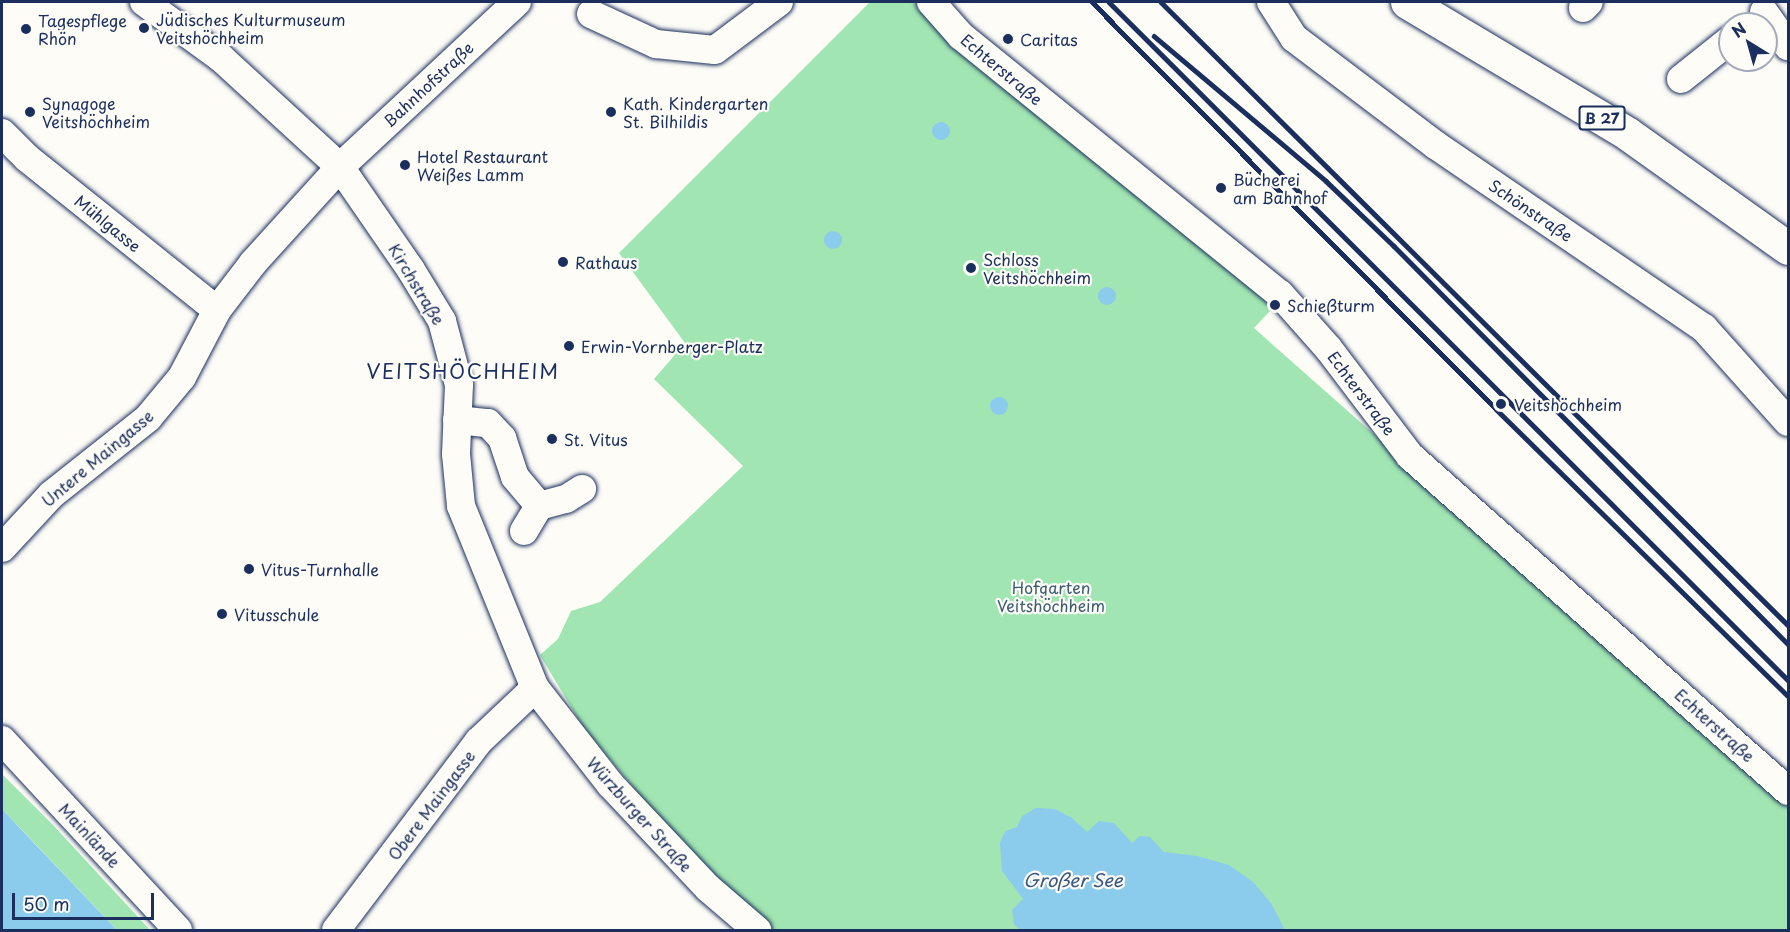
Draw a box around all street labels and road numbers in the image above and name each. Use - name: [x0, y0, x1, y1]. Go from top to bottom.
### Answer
- street label: Echterstraße: [957, 29, 1047, 109]
- street label: Bahnhofstraße: [379, 38, 477, 130]
- road number: B 27: [1578, 106, 1626, 130]
- street label: Schönstraße: [1486, 175, 1576, 245]
- street label: Mühlgasse: [71, 191, 145, 255]
- street label: Kirchstraße: [385, 240, 449, 328]
- street label: Echterstraße: [1324, 347, 1400, 439]
- street label: Untere Maingasse: [37, 406, 157, 510]
- street label: Echterstraße: [1671, 684, 1759, 766]
- street label: Obere Maingasse: [383, 746, 479, 864]
- street label: Würzburger Straße: [583, 752, 697, 876]
- street label: Mainlände: [55, 799, 125, 871]

